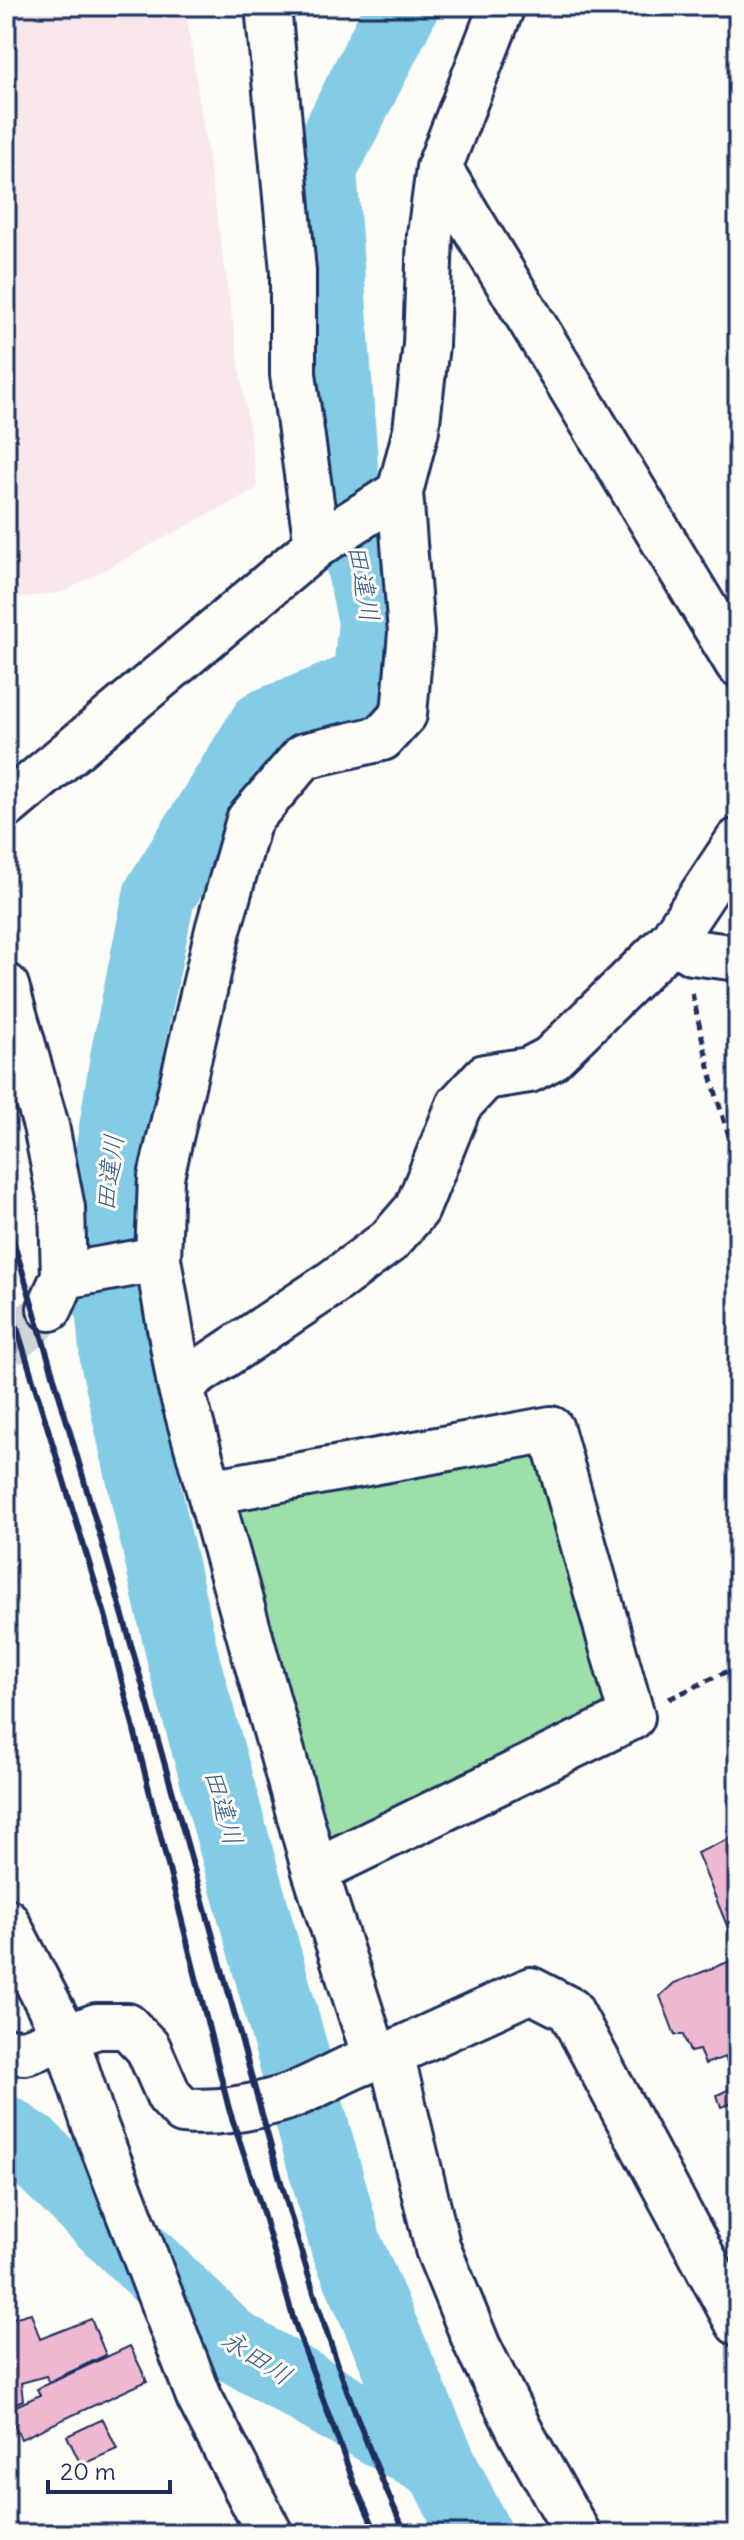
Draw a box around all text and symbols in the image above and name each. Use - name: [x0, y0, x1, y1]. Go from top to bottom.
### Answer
- water label: 田違川: [341, 542, 387, 624]
- water label: 田違川: [88, 1132, 130, 1214]
- water label: 田違川: [197, 1765, 251, 1849]
- water label: 永田川: [215, 2322, 299, 2392]
- scale bar: [48, 2444, 170, 2494]
- text: 20 m: [60, 2456, 116, 2486]

